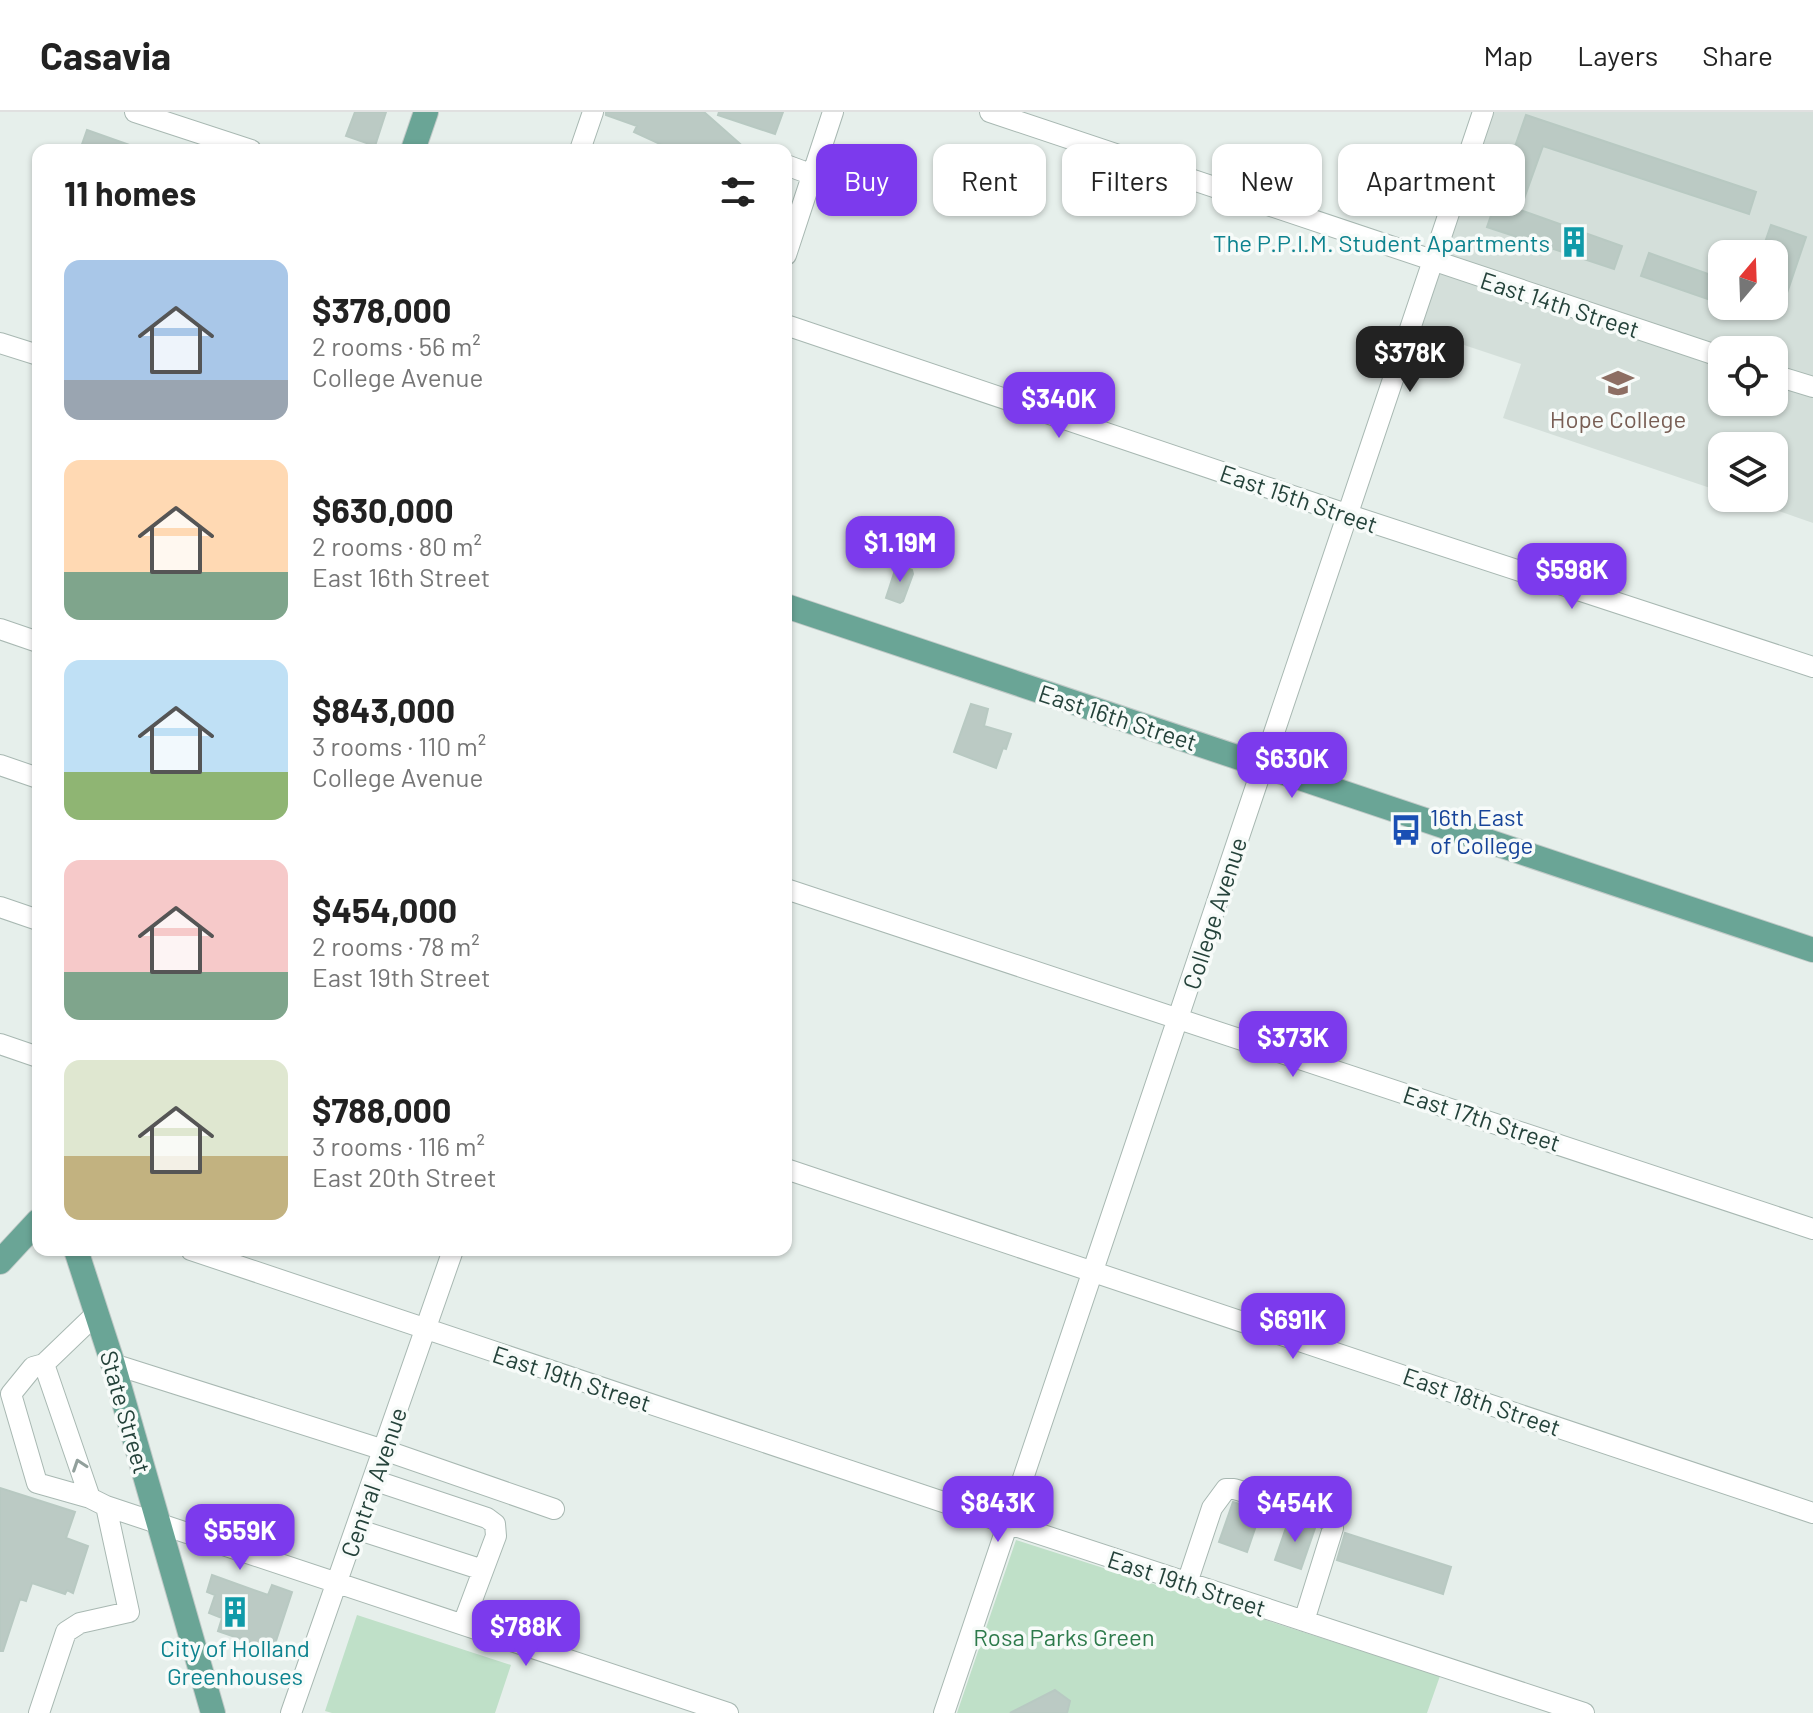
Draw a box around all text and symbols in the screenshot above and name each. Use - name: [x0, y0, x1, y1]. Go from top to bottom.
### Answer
- text: Casavia: [40, 32, 171, 78]
- text: Map: [1483, 38, 1533, 72]
- text: Layers: [1577, 38, 1658, 72]
- text: Share: [1702, 38, 1773, 72]
- chip: Buy: [816, 144, 917, 216]
- chip: Rent: [933, 144, 1046, 216]
- chip: Filters: [1062, 144, 1196, 216]
- chip: New: [1212, 144, 1322, 216]
- chip: Apartment: [1338, 144, 1525, 216]
- icon: filters: [716, 170, 760, 214]
- text: 11 homes: [64, 172, 196, 213]
- building icon: The P.P.I.M. Student Apartments: [1557, 225, 1591, 259]
- place label: The P.P.I.M. Student Apartments: [1213, 228, 1550, 257]
- north arrow: [1708, 240, 1788, 320]
- map controls: [1708, 240, 1788, 512]
- street label: East 14th Street: [1477, 265, 1643, 343]
- text: $378,000: [312, 289, 451, 330]
- icon: home: [128, 292, 224, 388]
- pin: $378K: [1354, 326, 1466, 394]
- text: 2 rooms · 56 m²: [312, 330, 481, 361]
- text: $378K: [1374, 336, 1446, 367]
- button: locate: [1708, 336, 1788, 416]
- text: College Avenue: [312, 361, 483, 392]
- school or university icon: Hope College: [1601, 366, 1635, 400]
- pin: $340K: [1003, 372, 1115, 440]
- text: $340K: [1021, 382, 1097, 413]
- place label: Hope College: [1550, 404, 1686, 433]
- button: layers: [1708, 432, 1788, 512]
- street label: East 15th Street: [1216, 457, 1382, 539]
- text: $630,000: [312, 489, 454, 530]
- icon: home: [128, 492, 224, 588]
- pin: $1.19M: [835, 516, 965, 584]
- text: $1.19M: [864, 526, 936, 557]
- text: 2 rooms · 80 m²: [312, 530, 482, 561]
- pin: $598K: [1516, 543, 1628, 611]
- text: $598K: [1535, 553, 1609, 584]
- text: East 16th Street: [312, 561, 490, 592]
- street label: East 16th Street: [1035, 678, 1201, 756]
- text: $843,000: [312, 689, 455, 730]
- icon: home: [128, 692, 224, 788]
- text: 3 rooms · 110 m²: [312, 730, 486, 761]
- pin: $630K: [1236, 732, 1348, 800]
- text: $630K: [1255, 742, 1329, 773]
- text: College Avenue: [312, 761, 483, 792]
- place label: 16th East of College: [1430, 802, 1533, 859]
- bus stop icon: 16th East of College: [1389, 813, 1423, 847]
- street label: College Avenue: [1176, 833, 1252, 993]
- text: $454,000: [312, 889, 457, 930]
- icon: home: [128, 892, 224, 988]
- text: 2 rooms · 78 m²: [312, 930, 480, 961]
- text: East 19th Street: [312, 961, 490, 992]
- pin: $373K: [1237, 1011, 1349, 1079]
- text: $373K: [1257, 1021, 1329, 1052]
- street label: East 17th Street: [1400, 1079, 1564, 1157]
- text: $788,000: [312, 1089, 451, 1130]
- icon: home: [128, 1092, 224, 1188]
- text: 3 rooms · 116 m²: [312, 1130, 485, 1161]
- text: East 20th Street: [312, 1161, 496, 1192]
- pin: $691K: [1237, 1293, 1349, 1361]
- text: $691K: [1259, 1303, 1327, 1334]
- street label: East 19th Street: [489, 1339, 655, 1417]
- street label: State Street: [95, 1347, 157, 1477]
- street label: East 18th Street: [1399, 1360, 1565, 1442]
- street label: Central Avenue: [334, 1403, 412, 1561]
- one-way arrow: [72, 1458, 88, 1472]
- pin: $843K: [942, 1476, 1054, 1544]
- pin: $454K: [1239, 1476, 1351, 1544]
- text: $843K: [961, 1486, 1035, 1517]
- text: $454K: [1257, 1486, 1333, 1517]
- pin: $559K: [184, 1504, 296, 1572]
- text: $559K: [204, 1514, 276, 1545]
- street label: East 19th Street: [1104, 1544, 1270, 1622]
- building icon: City of Holland Greenhouses: [218, 1595, 252, 1629]
- pin: $788K: [470, 1600, 582, 1668]
- text: $788K: [490, 1610, 562, 1641]
- park label: Rosa Parks Green: [973, 1622, 1155, 1651]
- place label: City of Holland Greenhouses: [160, 1633, 310, 1690]

